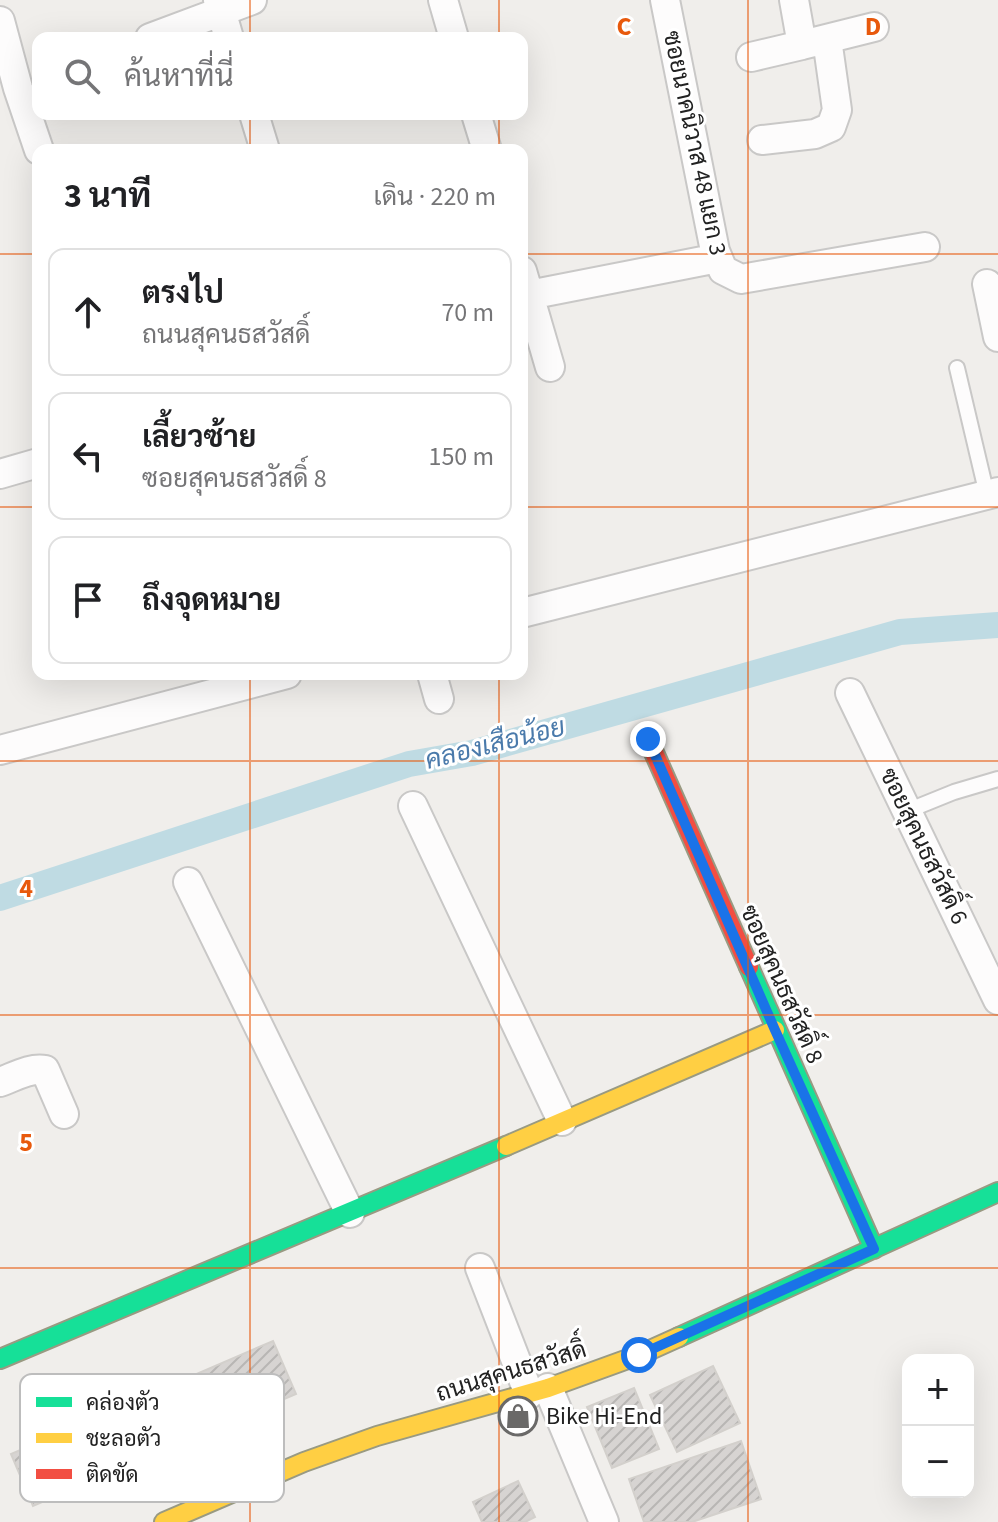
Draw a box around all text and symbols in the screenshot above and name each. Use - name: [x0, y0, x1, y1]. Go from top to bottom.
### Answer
- text: C: [616, 8, 632, 45]
- text: D: [865, 8, 881, 45]
- street label: ซอยนาคนิวาส 48 แยก 3: [654, 28, 735, 259]
- search box: [32, 32, 528, 120]
- icon: search: [60, 54, 104, 98]
- text: ค้นหาที่นี่: [124, 55, 234, 98]
- text: 3 นาที: [64, 172, 151, 221]
- text: เดิน · 220 m: [374, 178, 496, 215]
- text: ตรงไป: [142, 272, 224, 315]
- icon: ahead: [66, 290, 110, 334]
- text: 70 m: [441, 294, 494, 331]
- text: ถนนสุคนธสวัสดิ์: [142, 316, 311, 353]
- text: เลี้ยวซ้าย: [142, 416, 256, 459]
- icon: left: [66, 434, 110, 478]
- text: 150 m: [428, 438, 494, 475]
- text: ซอยสุคนธสวัสดิ์ 8: [142, 460, 327, 497]
- icon: arrive: [66, 578, 110, 622]
- text: ถึงจุดหมาย: [142, 579, 281, 622]
- water label: คลองเสือน้อย: [421, 708, 569, 779]
- route end: [630, 721, 666, 757]
- street label: ซอยสุคนธสวัสดิ์ 6: [870, 760, 981, 930]
- text: 4: [19, 870, 33, 907]
- street label: ซอยสุคนธสวัสดิ์ 8: [731, 897, 837, 1069]
- text: 5: [19, 1124, 33, 1161]
- street label: ถนนสุคนธสวัสดิ์: [430, 1327, 591, 1411]
- route start: [621, 1337, 657, 1373]
- map controls: [902, 1354, 974, 1498]
- button: +: [902, 1354, 974, 1426]
- legend: [20, 1374, 284, 1502]
- text: คล่องตัว: [86, 1387, 160, 1419]
- shop icon: Bike Hi-End: [497, 1395, 539, 1437]
- place label: Bike Hi-End: [546, 1399, 662, 1434]
- text: ชะลอตัว: [86, 1423, 161, 1455]
- button: −: [902, 1426, 974, 1498]
- text: ติดขัด: [86, 1459, 138, 1491]

